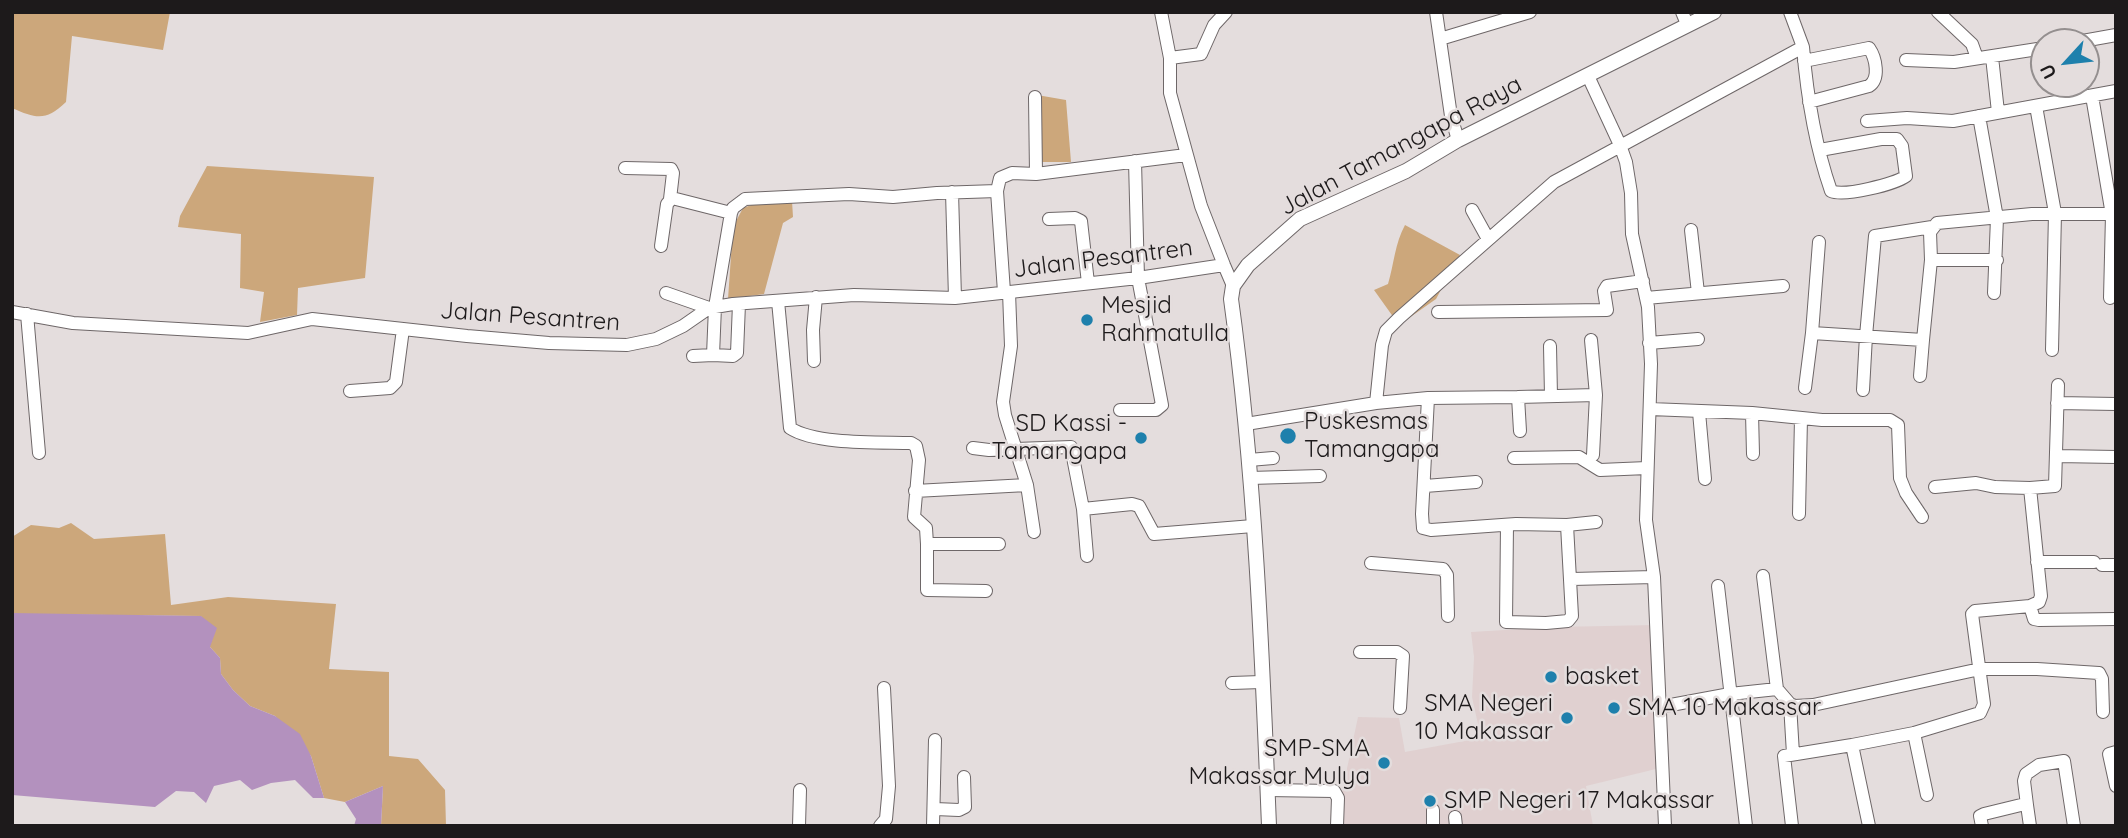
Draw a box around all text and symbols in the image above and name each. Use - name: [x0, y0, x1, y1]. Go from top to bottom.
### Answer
- north arrow: [2030, 28, 2100, 98]
- text: U: [2034, 60, 2062, 83]
- street label: Jalan Tamangapa Raya: [1275, 70, 1527, 222]
- street label: Jalan Pesantren: [1012, 234, 1194, 284]
- place label: Mesjid Rahmatulla: [1101, 292, 1229, 348]
- street label: Jalan Pesantren: [439, 296, 621, 338]
- marker: Mesjid Rahmatulla: [1079, 312, 1095, 328]
- place label: Puskesmas Tamangapa: [1304, 408, 1439, 464]
- place label: SD Kassi - Tamangapa: [992, 410, 1127, 466]
- marker: Puskesmas Tamangapa: [1278, 426, 1298, 446]
- marker: SD Kassi - Tamangapa: [1133, 430, 1149, 446]
- place label: basket: [1565, 663, 1639, 691]
- marker: basket: [1543, 669, 1559, 685]
- place label: SMA Negeri 10 Makassar: [1415, 690, 1553, 746]
- place label: SMA 10 Makassar: [1628, 694, 1821, 722]
- marker: SMA 10 Makassar: [1606, 700, 1622, 716]
- marker: SMA Negeri 10 Makassar: [1559, 710, 1575, 726]
- place label: SMP-SMA Makassar Mulya: [1188, 735, 1370, 791]
- marker: SMP-SMA Makassar Mulya: [1376, 755, 1392, 771]
- place label: SMP Negeri 17 Makassar: [1444, 787, 1714, 815]
- marker: SMP Negeri 17 Makassar: [1422, 793, 1438, 809]

